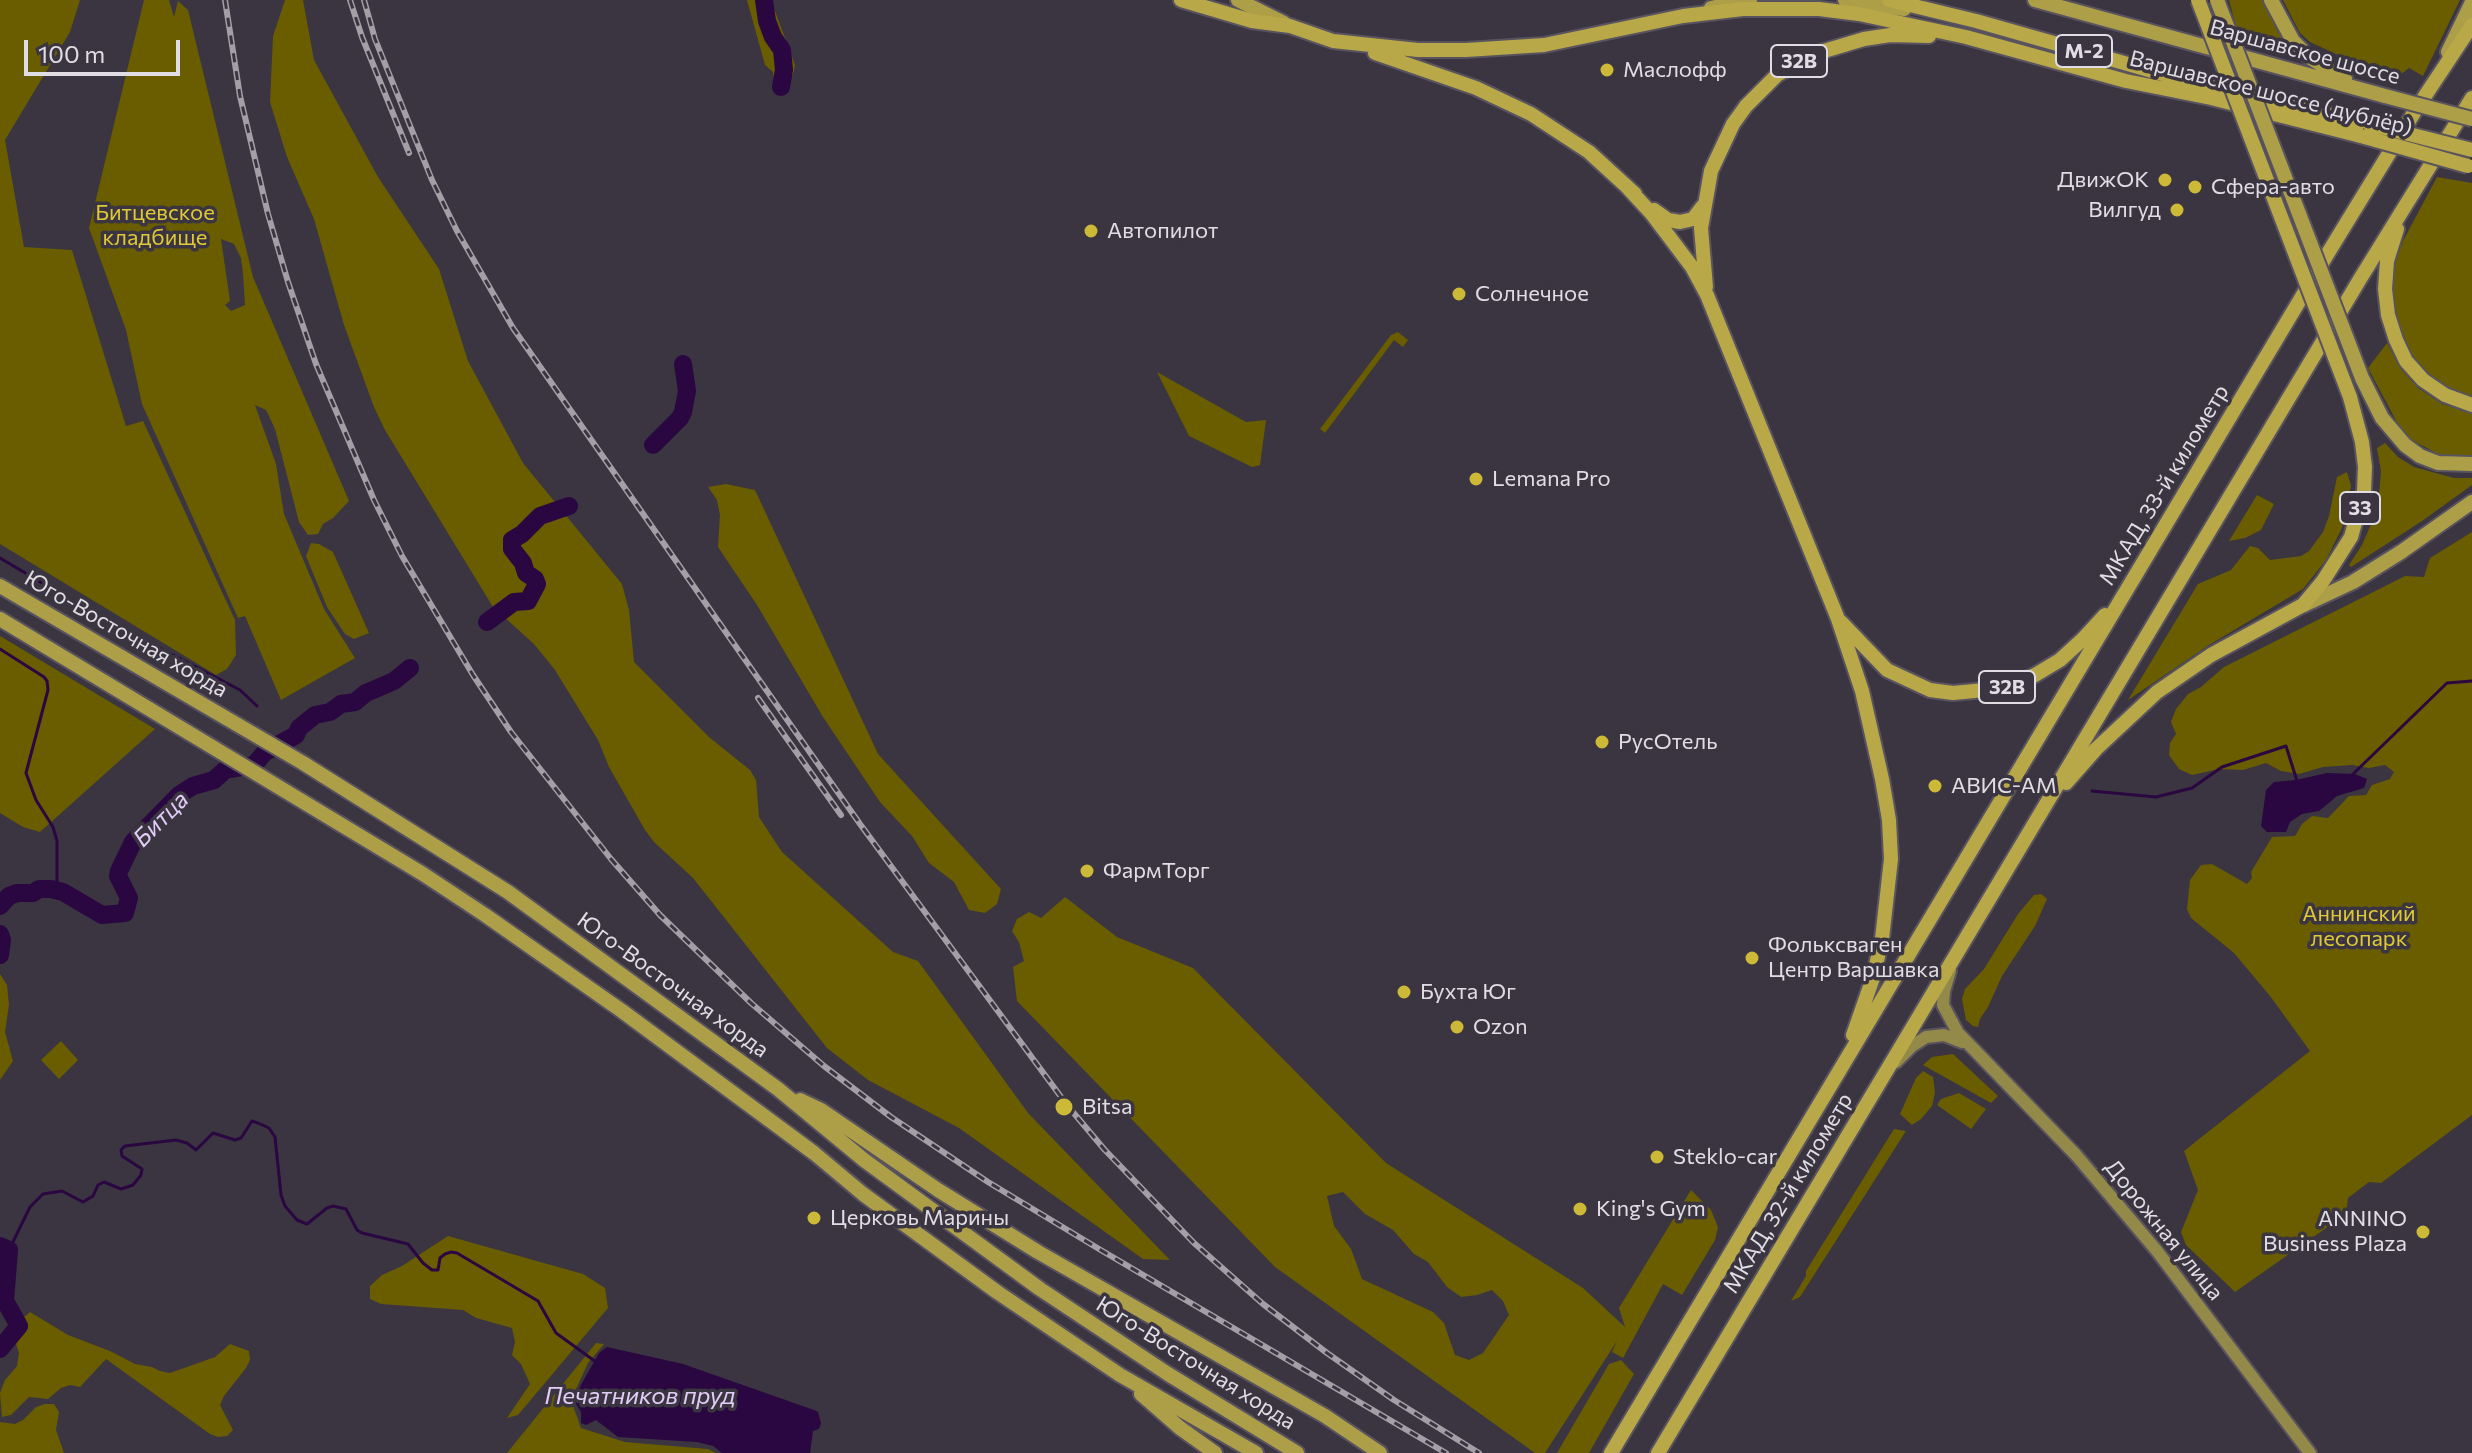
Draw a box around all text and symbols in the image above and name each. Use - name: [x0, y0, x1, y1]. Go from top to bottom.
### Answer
- street label: Варшавское шоссе: [2207, 14, 2403, 90]
- scale bar: [28, 24, 184, 74]
- road number: М-2: [2056, 35, 2112, 67]
- text: 100 m: [38, 39, 105, 68]
- road number: 32B: [1771, 45, 1827, 77]
- street label: Варшавское шоссе (дублёр): [2127, 45, 2415, 141]
- place label: Маслофф: [1623, 57, 1727, 83]
- marker: Маслофф: [1598, 61, 1616, 79]
- place label: ДвижОК: [2057, 167, 2149, 193]
- marker: ДвижОК: [2156, 171, 2174, 189]
- place label: Сфера-авто: [2211, 174, 2335, 200]
- marker: Сфера-авто: [2186, 178, 2204, 196]
- place label: Вилгуд: [2088, 197, 2161, 223]
- park label: Битцевское кладбище: [95, 200, 215, 252]
- marker: Вилгуд: [2168, 201, 2186, 219]
- place label: Автопилот: [1107, 218, 1218, 244]
- marker: Автопилот: [1082, 222, 1100, 240]
- place label: Солнечное: [1475, 281, 1589, 307]
- marker: Солнечное: [1450, 285, 1468, 303]
- street label: МКАД, 33-й километр: [2094, 380, 2234, 590]
- place label: Lemana Pro: [1492, 466, 1611, 492]
- marker: Lemana Pro: [1467, 470, 1485, 488]
- road number: 33: [2340, 492, 2380, 524]
- street label: Юго-Восточная хорда: [20, 565, 232, 703]
- road number: 32B: [1979, 671, 2035, 703]
- place label: РусОтель: [1618, 729, 1717, 755]
- marker: РусОтель: [1593, 733, 1611, 751]
- place label: АВИС-АМ: [1951, 773, 2057, 799]
- marker: АВИС-АМ: [1926, 777, 1944, 795]
- water label: Битца: [127, 785, 195, 853]
- place label: ФармТорг: [1103, 858, 1210, 884]
- marker: ФармТорг: [1078, 862, 1096, 880]
- park label: Аннинский лесопарк: [2302, 901, 2416, 952]
- street label: Юго-Восточная хорда: [572, 907, 774, 1063]
- place label: Фольксваген Центр Варшавка: [1768, 932, 1939, 984]
- marker: Фольксваген Центр Варшавка: [1743, 949, 1761, 967]
- place label: Бухта Юг: [1420, 979, 1516, 1005]
- marker: Бухта Юг: [1395, 983, 1413, 1001]
- place label: Ozon: [1473, 1014, 1528, 1040]
- marker: Ozon: [1448, 1018, 1466, 1036]
- street label: МКАД, 32-й километр: [1718, 1088, 1858, 1298]
- place label: Bitsa: [1082, 1094, 1132, 1120]
- marker: Bitsa: [1053, 1096, 1075, 1118]
- place label: Steklo-car: [1673, 1144, 1777, 1170]
- marker: Steklo-car: [1648, 1148, 1666, 1166]
- street label: Дорожная улица: [2099, 1154, 2229, 1306]
- place label: King's Gym: [1596, 1196, 1706, 1222]
- marker: King's Gym: [1571, 1200, 1589, 1218]
- place label: Церковь Марины: [830, 1205, 1009, 1231]
- place label: ANNINO Business Plaza: [2263, 1206, 2407, 1258]
- marker: Церковь Марины: [805, 1209, 823, 1227]
- marker: ANNINO Business Plaza: [2414, 1223, 2432, 1241]
- street label: Юго-Восточная хорда: [1091, 1291, 1301, 1435]
- water label: Печатников пруд: [544, 1382, 736, 1410]

